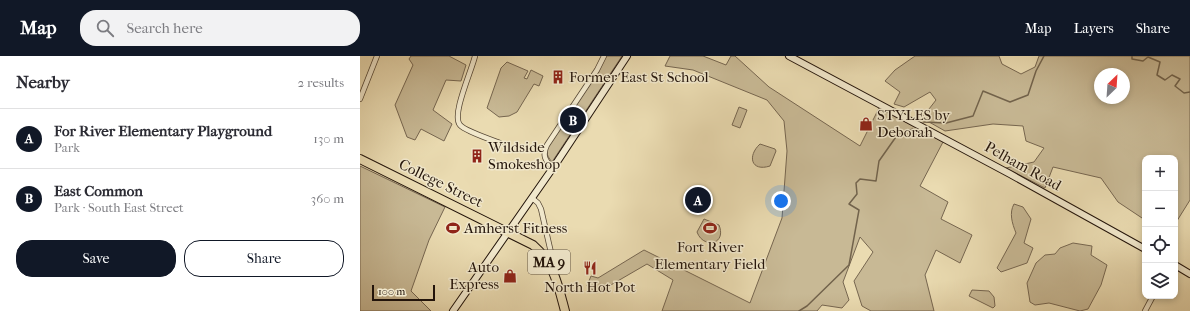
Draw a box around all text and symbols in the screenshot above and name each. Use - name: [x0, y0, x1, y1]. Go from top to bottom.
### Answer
- search box: [80, 10, 360, 46]
- text: Map: [20, 17, 56, 39]
- icon: search: [94, 17, 116, 39]
- text: Search here: [126, 19, 203, 37]
- text: Map: [1025, 20, 1052, 37]
- text: Layers: [1074, 20, 1114, 37]
- text: Share: [1136, 20, 1170, 37]
- place label: Former East St School: [569, 68, 709, 86]
- north arrow: [1094, 68, 1130, 104]
- building icon: Former East St School: [550, 69, 566, 85]
- text: Nearby: [16, 72, 70, 92]
- text: 2 results: [298, 75, 344, 90]
- pin: B: [560, 105, 586, 135]
- place label: STYLES by Deborah: [877, 106, 951, 141]
- shop icon: STYLES by Deborah: [858, 116, 874, 132]
- text: For River Elementary Playground: [54, 122, 272, 140]
- text: A: [25, 131, 33, 146]
- text: 130 m: [313, 131, 344, 146]
- place label: Wildside Smokeshop: [487, 138, 560, 173]
- street label: Pelham Road: [982, 138, 1065, 195]
- text: Park: [54, 140, 80, 155]
- building icon: Wildside Smokeshop: [469, 148, 485, 164]
- street label: College Street: [396, 155, 487, 211]
- map controls: [1142, 155, 1178, 299]
- button: +: [1142, 155, 1178, 191]
- text: East Common: [54, 182, 143, 200]
- pin: A: [685, 185, 711, 215]
- text: B: [25, 191, 33, 206]
- text: 360 m: [311, 191, 344, 206]
- your location: [771, 191, 791, 211]
- button: −: [1142, 191, 1178, 227]
- text: Park · South East Street: [54, 200, 184, 215]
- place label: Amherst Fitness: [463, 219, 568, 237]
- sports icon: Amherst Fitness: [445, 220, 461, 236]
- sports icon: Fort River Elementary Field: [702, 220, 718, 236]
- button: locate: [1142, 227, 1178, 263]
- place label: Fort River Elementary Field: [655, 238, 766, 273]
- button: Save: [16, 240, 176, 277]
- button: Share: [184, 240, 344, 277]
- road number: MA 9: [528, 250, 570, 274]
- place label: Auto Express: [449, 258, 499, 293]
- restaurant icon: North Hot Pot: [582, 260, 598, 276]
- button: layers: [1142, 263, 1178, 299]
- shop icon: Auto Express: [502, 268, 518, 284]
- place label: North Hot Pot: [544, 278, 636, 296]
- scale bar: [372, 283, 435, 302]
- text: 100 m: [378, 285, 406, 298]

